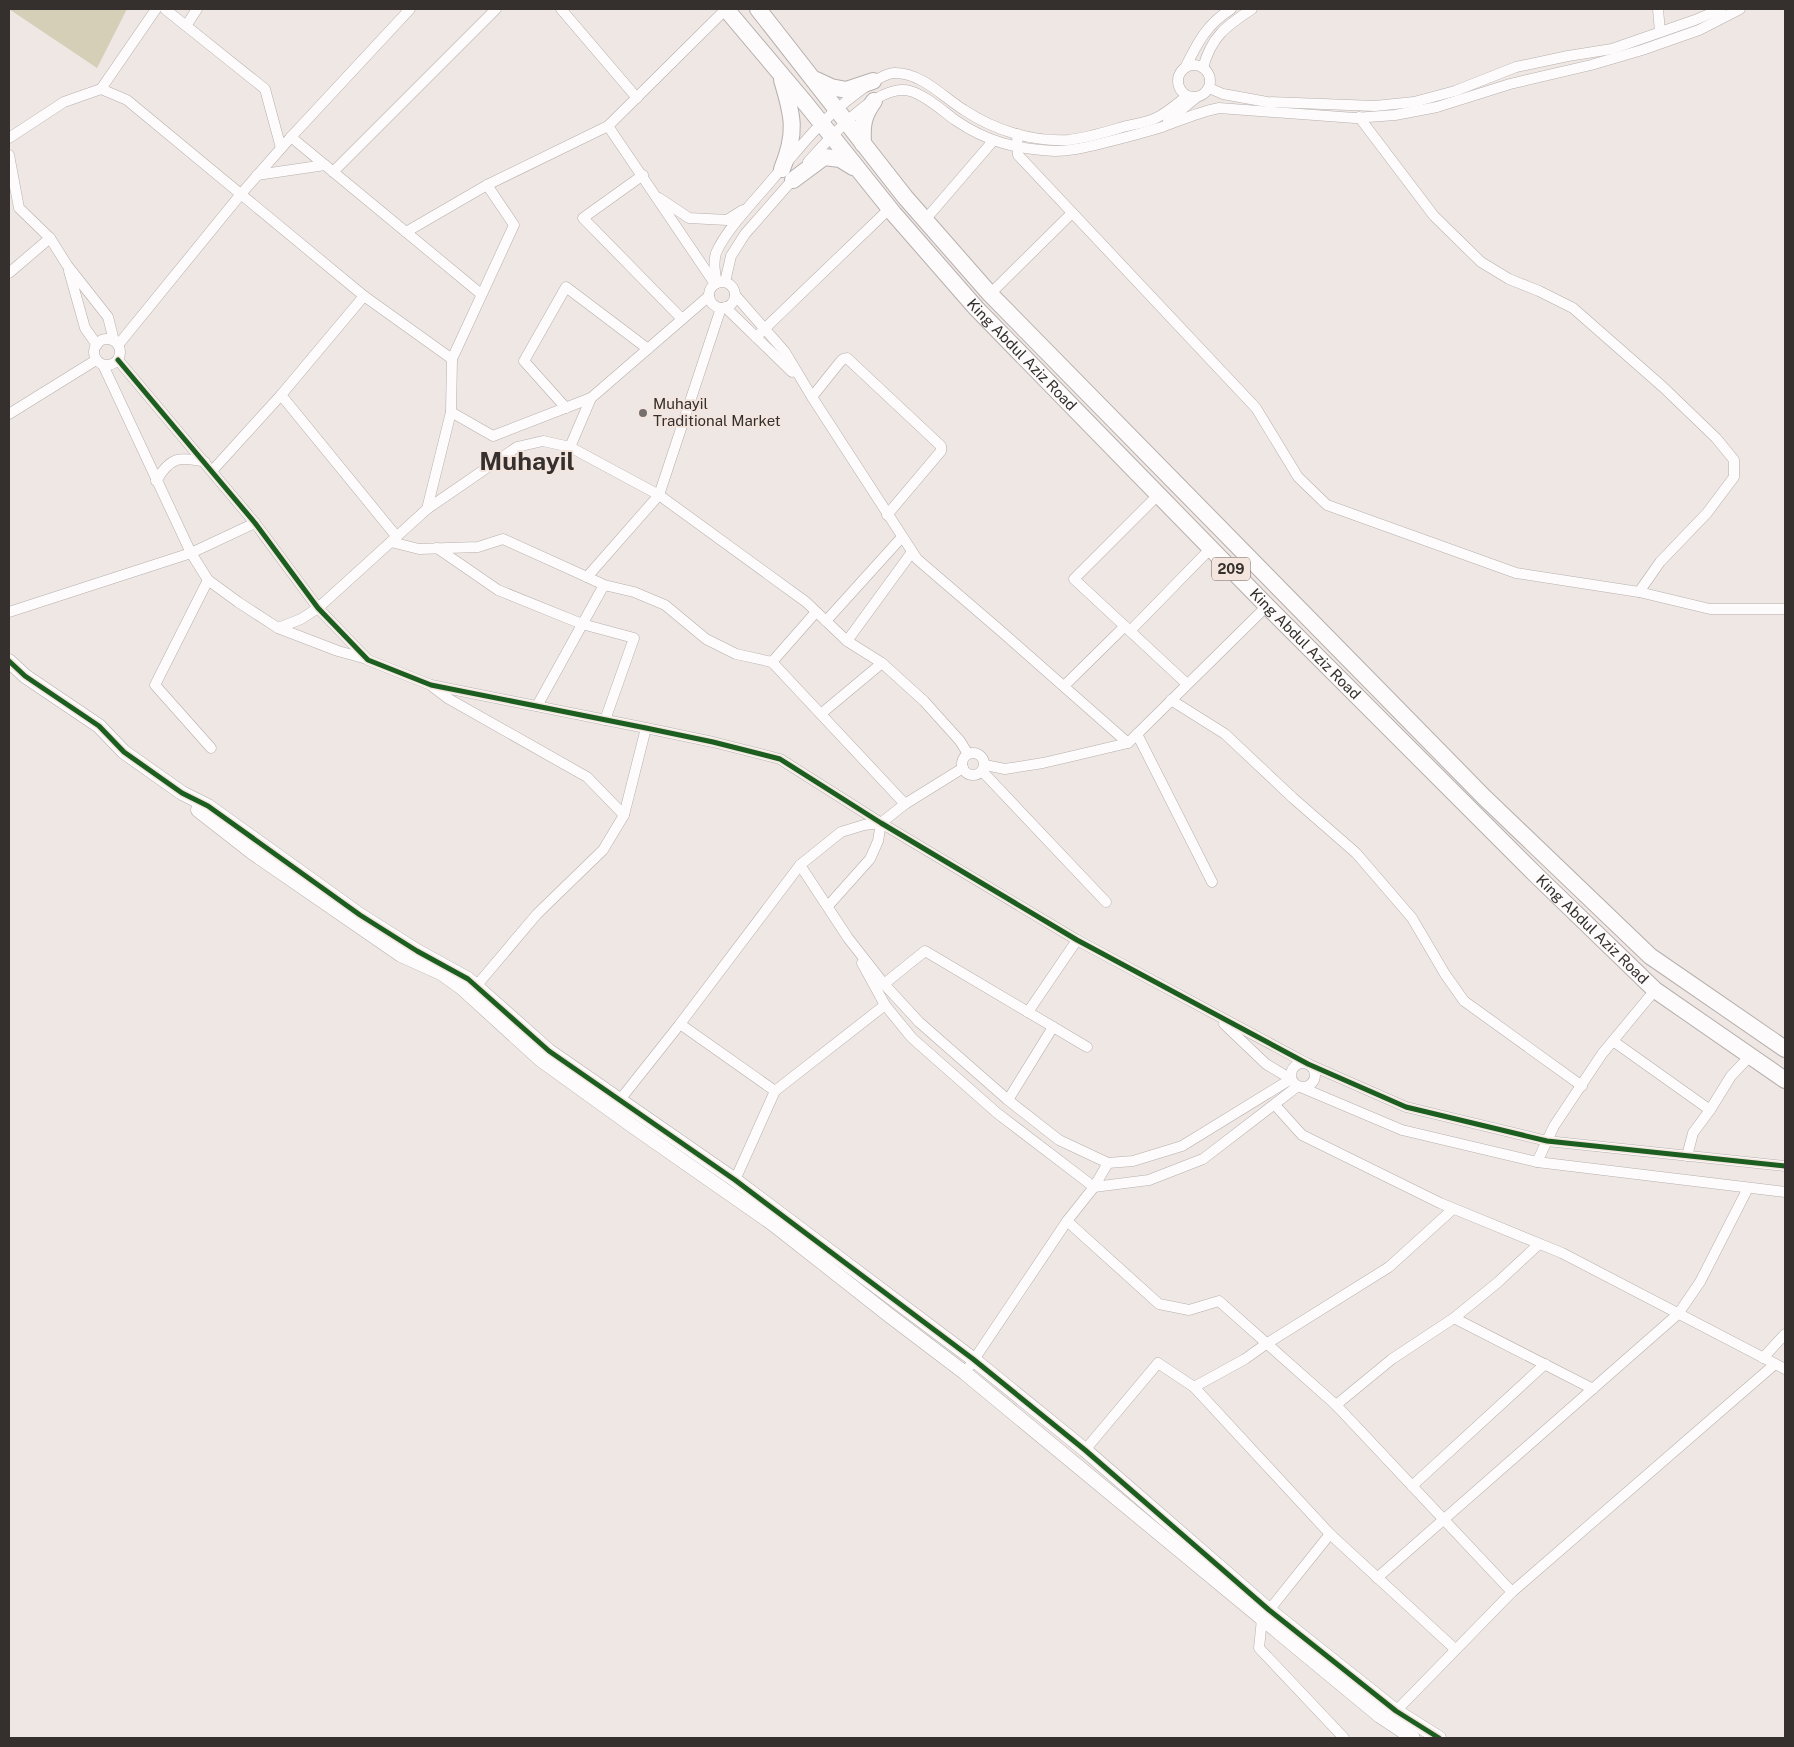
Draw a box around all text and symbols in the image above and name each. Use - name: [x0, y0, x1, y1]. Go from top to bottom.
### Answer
- street label: King Abdul Aziz Road: [964, 295, 1080, 414]
- place label: Muhayil Traditional Market: [653, 395, 781, 429]
- marker: Muhayil Traditional Market: [637, 407, 649, 419]
- district label: Muhayil: [479, 446, 575, 476]
- road number: 209: [1212, 558, 1250, 580]
- street label: King Abdul Aziz Road: [1247, 585, 1364, 702]
- street label: King Abdul Aziz Road: [1533, 871, 1652, 987]

